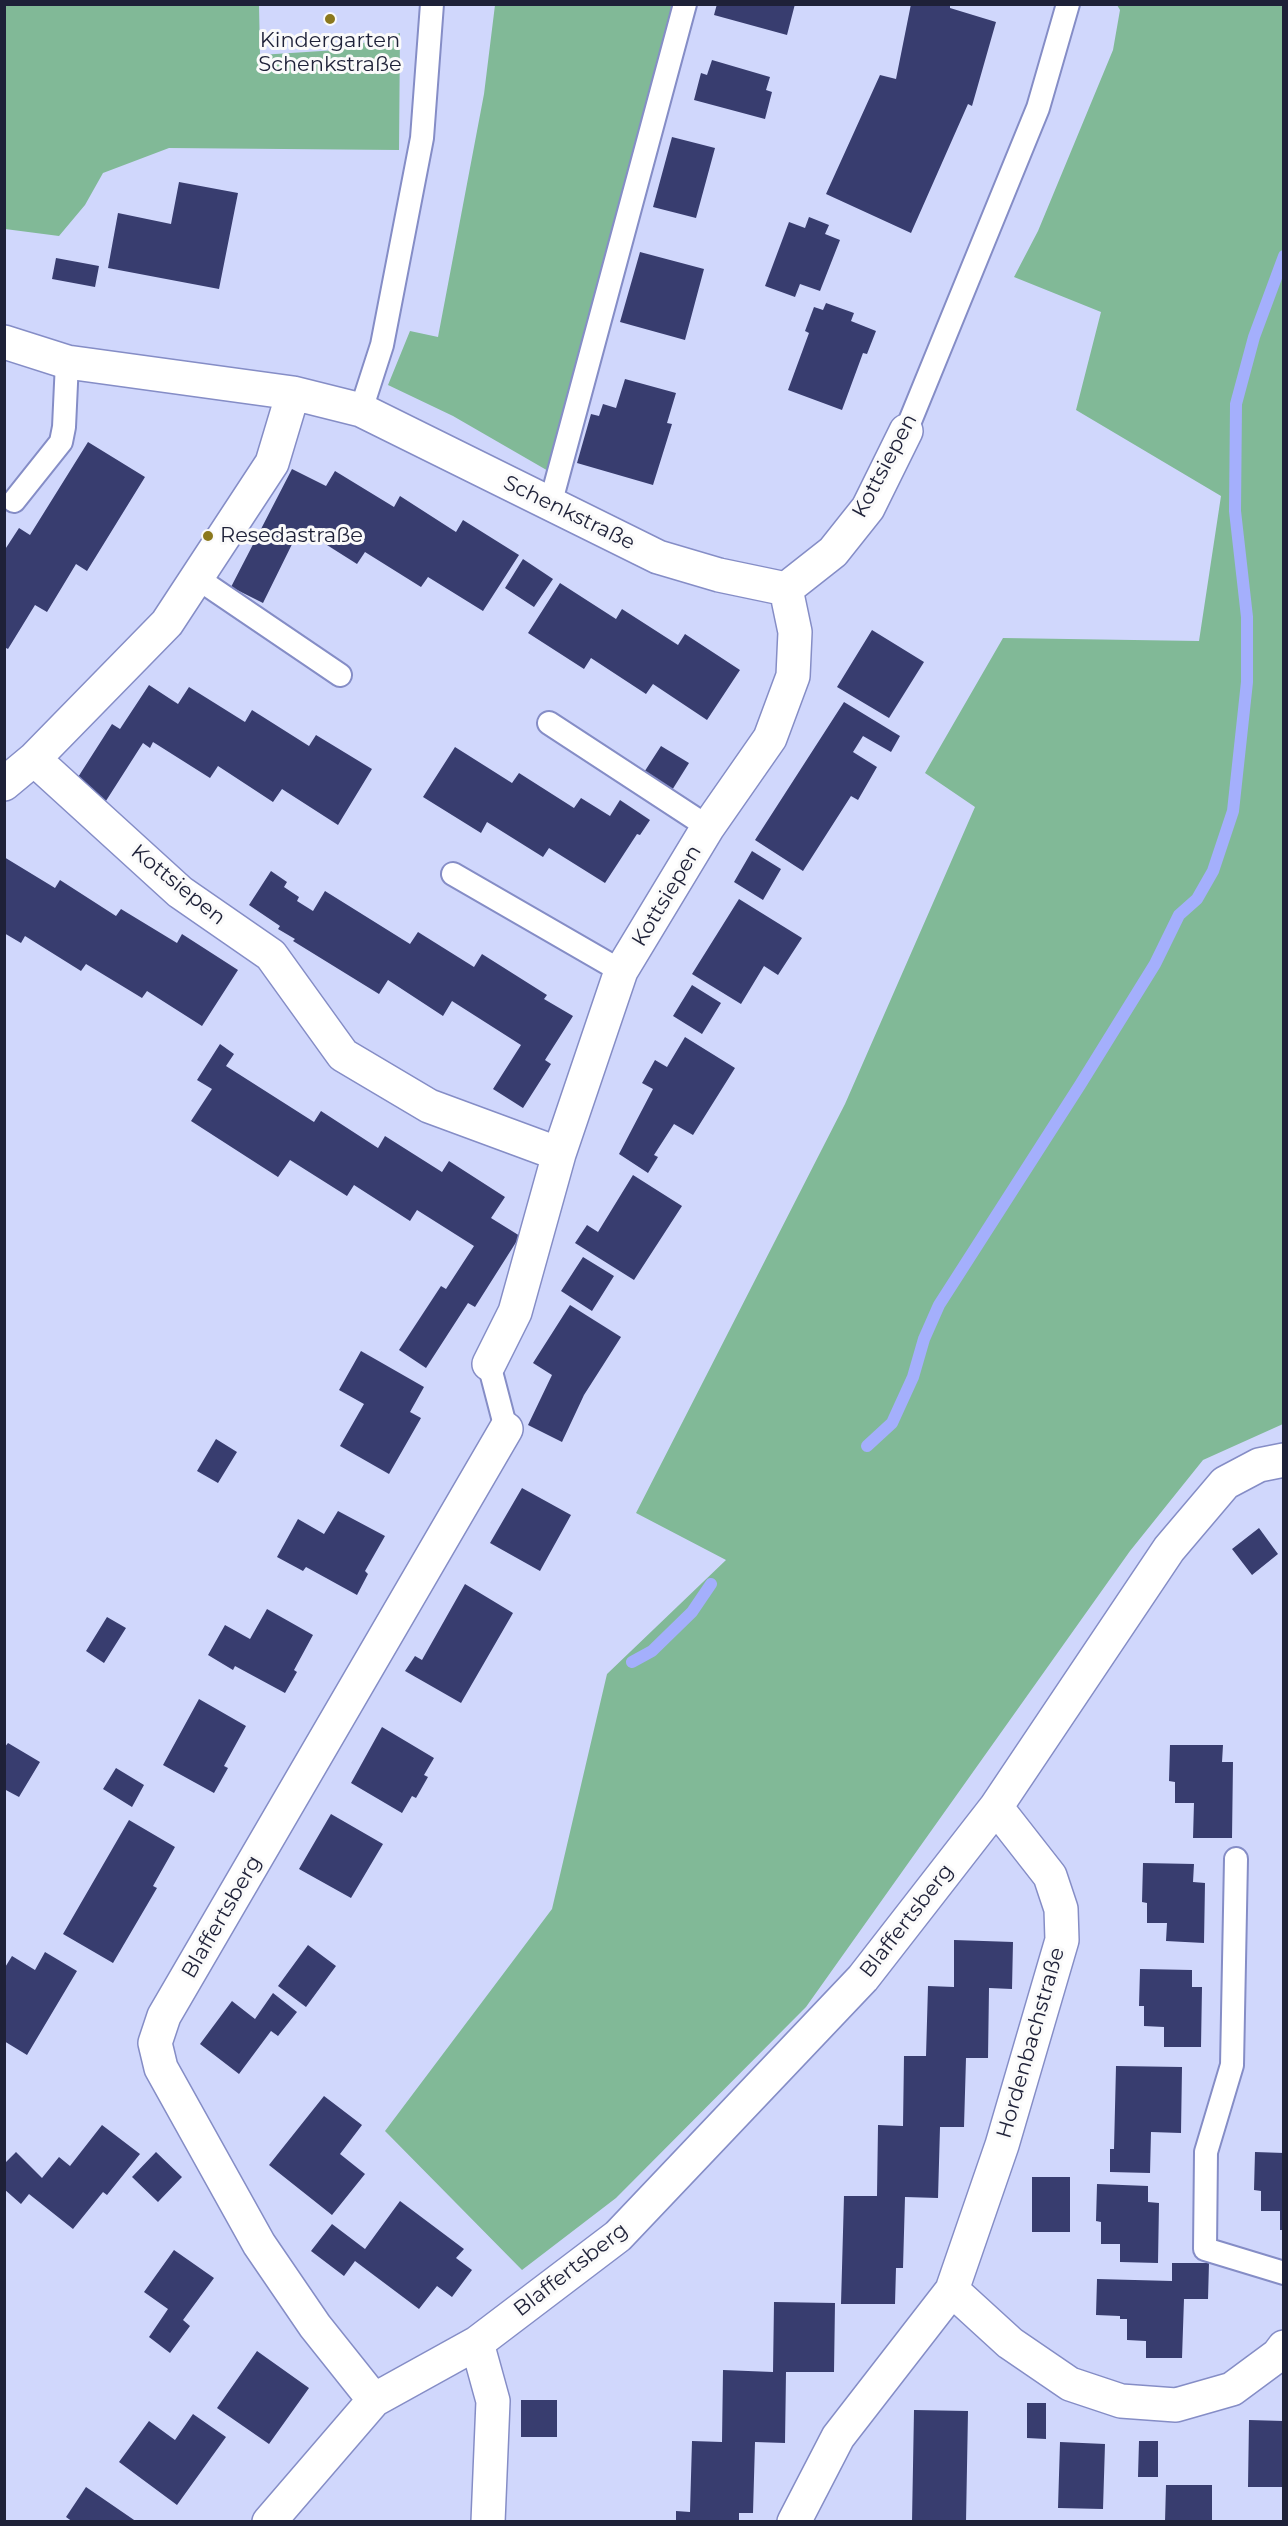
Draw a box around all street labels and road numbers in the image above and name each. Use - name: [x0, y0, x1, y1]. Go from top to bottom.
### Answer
- street label: Kottsiepen: [847, 410, 923, 522]
- street label: Schenkstraße: [499, 470, 639, 556]
- street label: Kottsiepen: [126, 839, 230, 931]
- street label: Kottsiepen: [627, 841, 707, 951]
- street label: Blaffertsberg: [177, 1851, 267, 1983]
- street label: Blaffertsberg: [855, 1859, 959, 1983]
- street label: Hordenbachstraße: [992, 1945, 1070, 2141]
- street label: Blaffertsberg: [509, 2218, 633, 2322]

